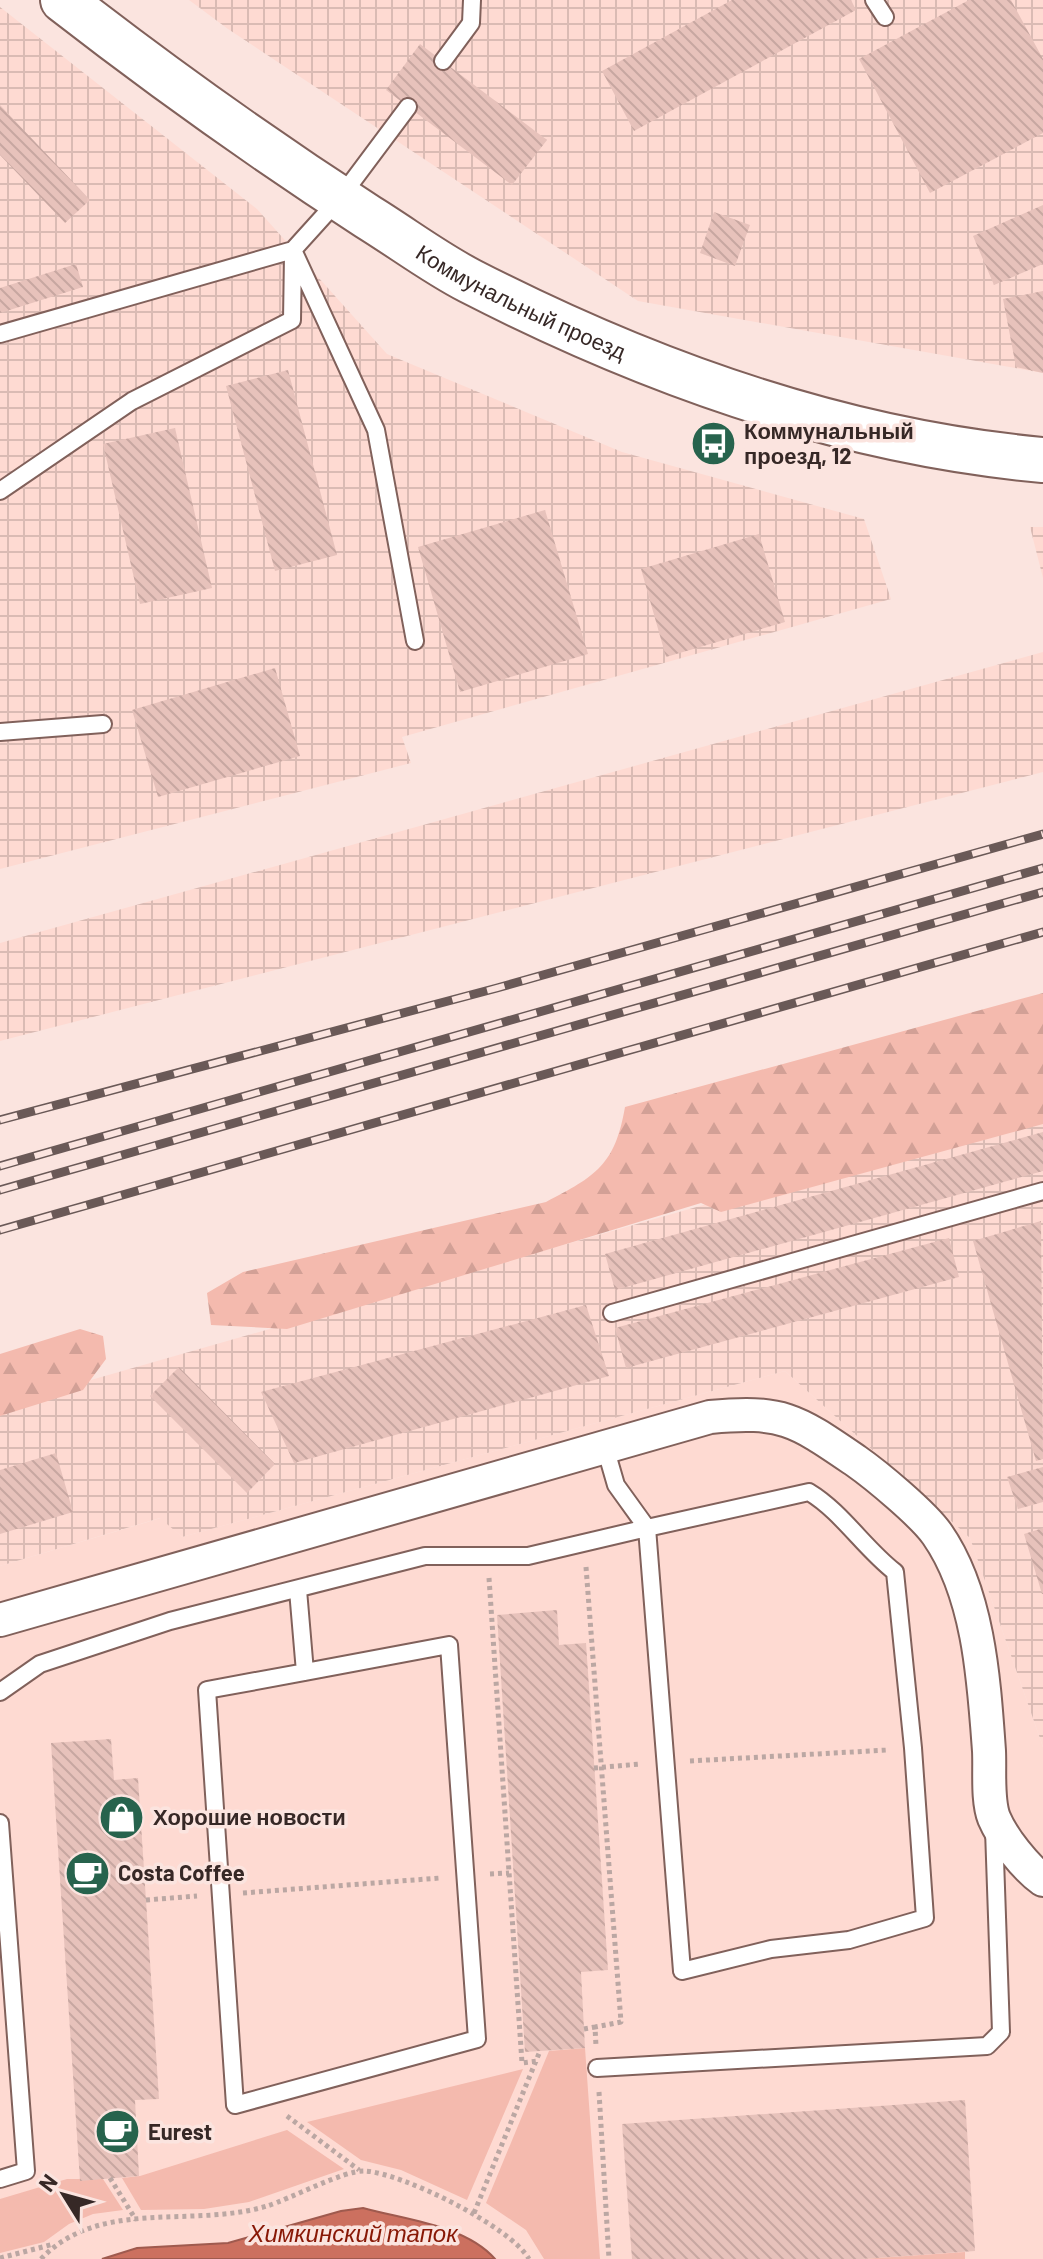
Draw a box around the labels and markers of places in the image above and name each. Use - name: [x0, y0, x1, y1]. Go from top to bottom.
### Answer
- place label: Коммунальный проезд, 12: [744, 417, 914, 469]
- bus stop icon: Коммунальный проезд, 12: [689, 420, 737, 468]
- shop icon: Хорошие новости: [98, 1793, 146, 1841]
- place label: Хорошие новости: [153, 1803, 346, 1830]
- cafe icon: Costa Coffee: [63, 1849, 111, 1897]
- place label: Costa Coffee: [118, 1859, 245, 1885]
- cafe icon: Eurest: [93, 2108, 141, 2156]
- place label: Eurest: [148, 2118, 212, 2144]

